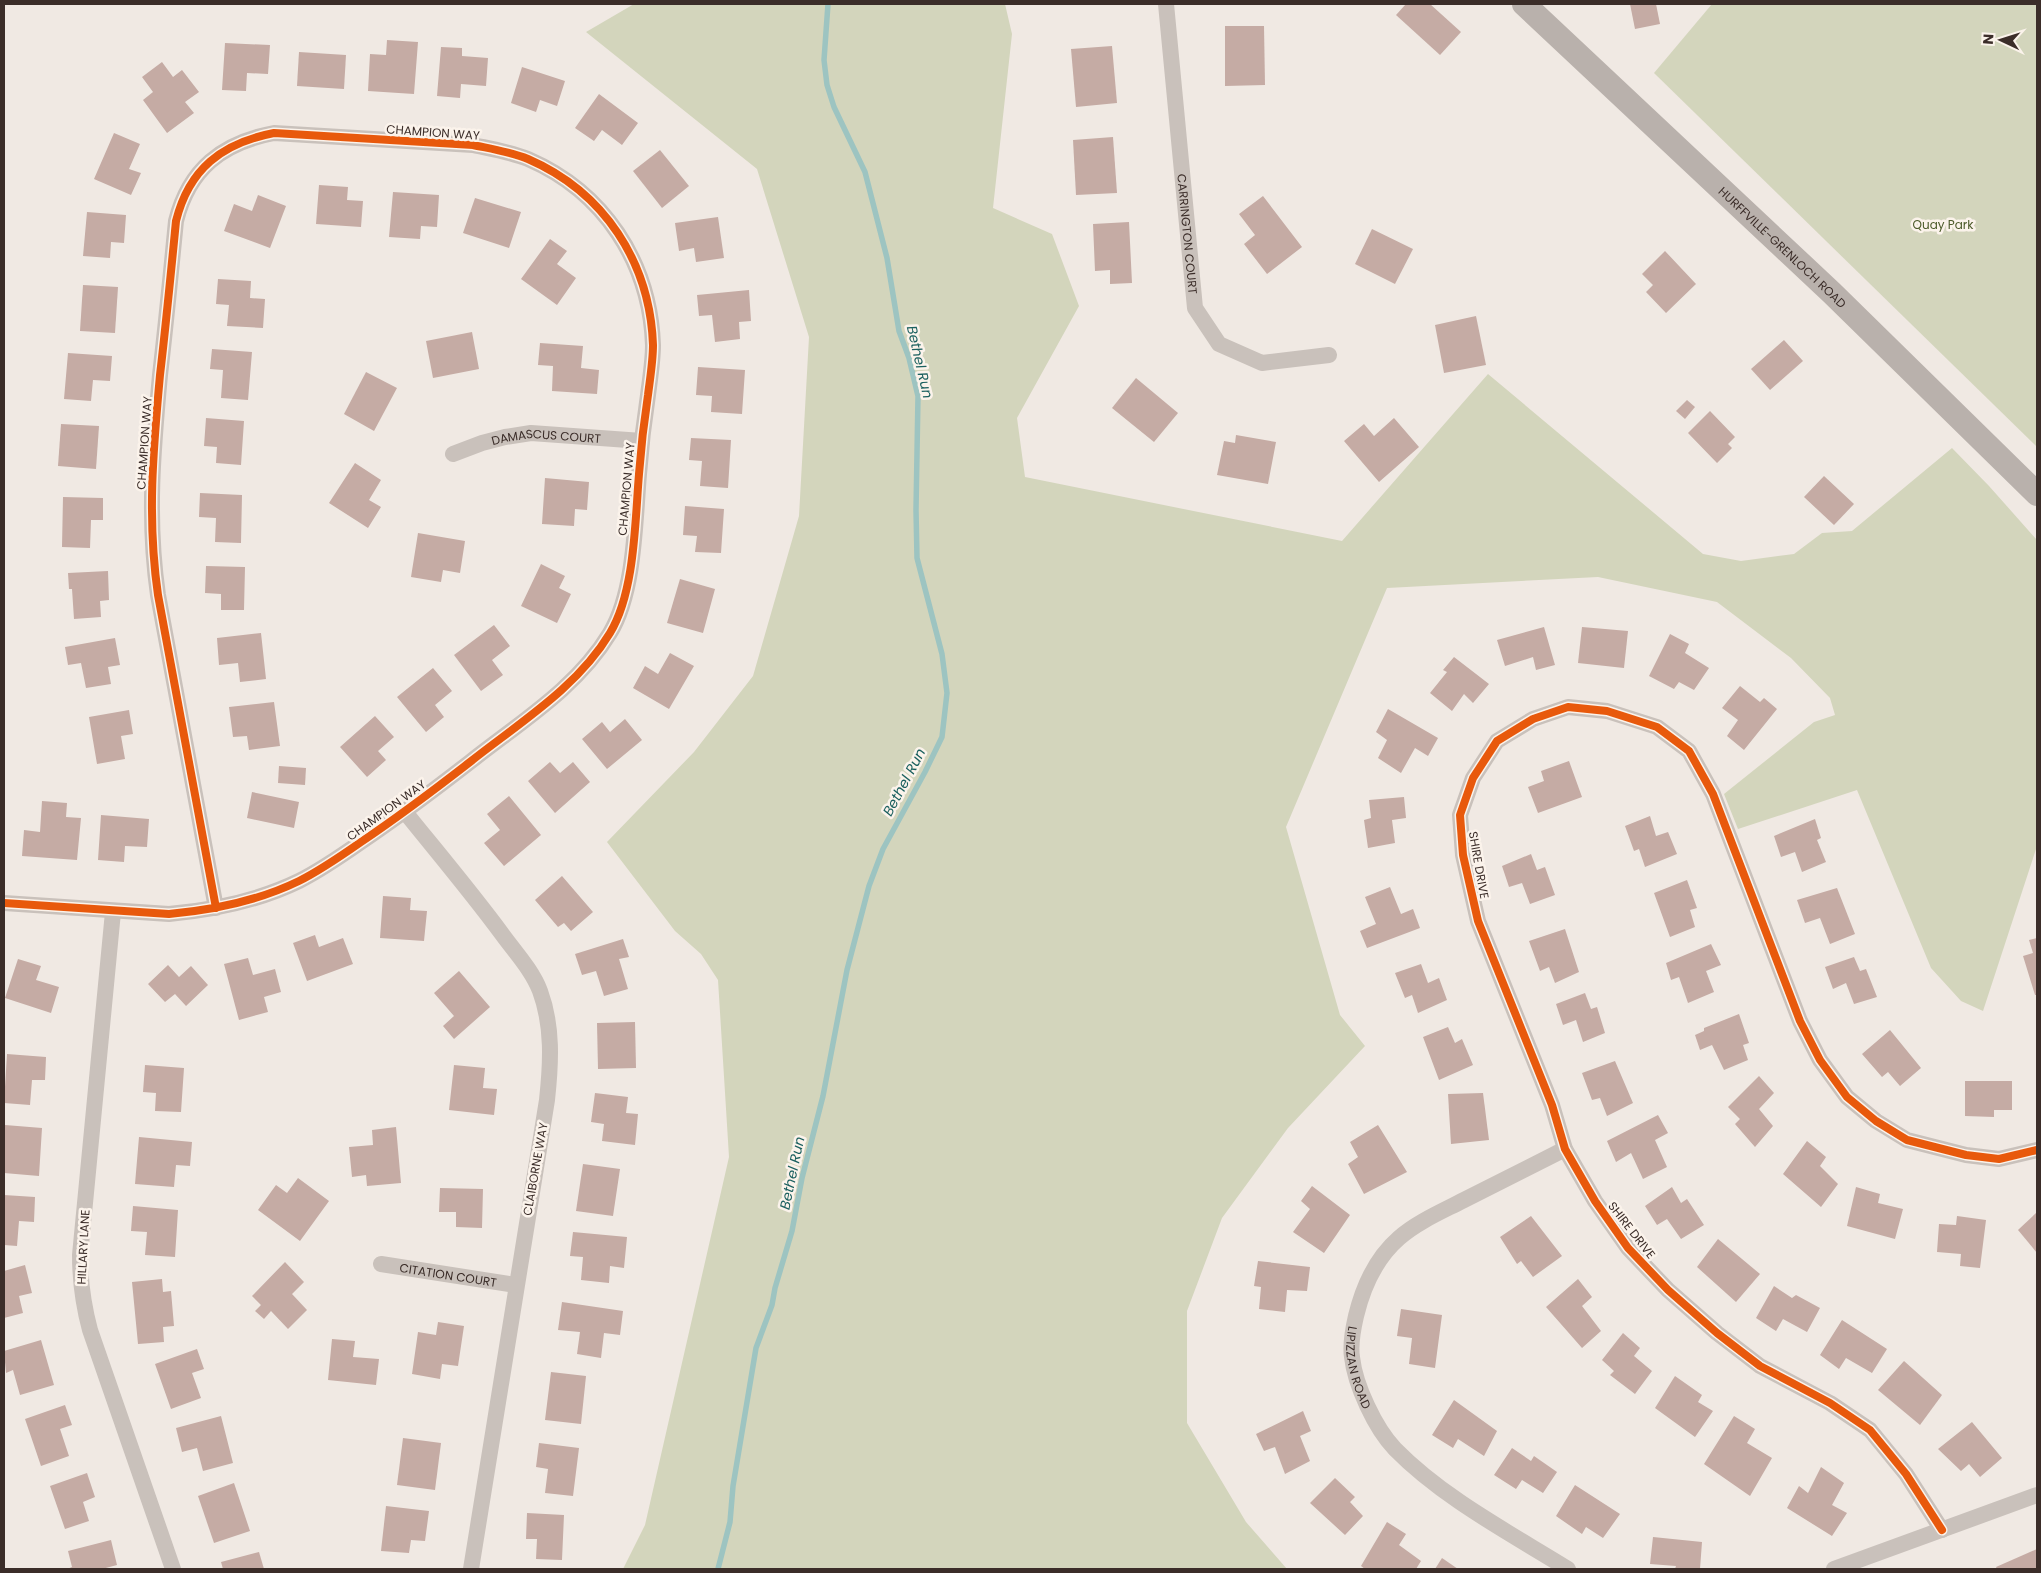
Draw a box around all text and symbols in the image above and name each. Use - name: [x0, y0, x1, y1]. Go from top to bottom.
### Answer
- north arrow: [1976, 15, 2026, 65]
- text: N: [1978, 33, 1998, 45]
- street label: CHAMPION WAY: [386, 120, 480, 144]
- street label: CARRINGTON COURT: [1174, 173, 1202, 295]
- street label: HURFFVILLE-GRENLOCH ROAD: [1715, 183, 1851, 311]
- park label: Quay Park: [1913, 216, 1974, 233]
- water label: Bethel Run: [902, 324, 938, 400]
- street label: CHAMPION WAY: [132, 396, 156, 490]
- street label: DAMASCUS COURT: [489, 424, 602, 449]
- street label: CHAMPION WAY: [613, 442, 639, 536]
- water label: Bethel Run: [878, 745, 930, 819]
- street label: CHAMPION WAY: [343, 776, 429, 844]
- street label: SHIRE DRIVE: [1465, 830, 1493, 900]
- street label: CLAIBORNE WAY: [518, 1121, 552, 1217]
- water label: Bethel Run: [775, 1135, 809, 1211]
- street label: SHIRE DRIVE: [1604, 1198, 1660, 1262]
- street label: HILLARY LANE: [73, 1209, 93, 1285]
- street label: CITATION COURT: [398, 1259, 498, 1290]
- street label: LIPIZZAN ROAD: [1343, 1325, 1376, 1411]

